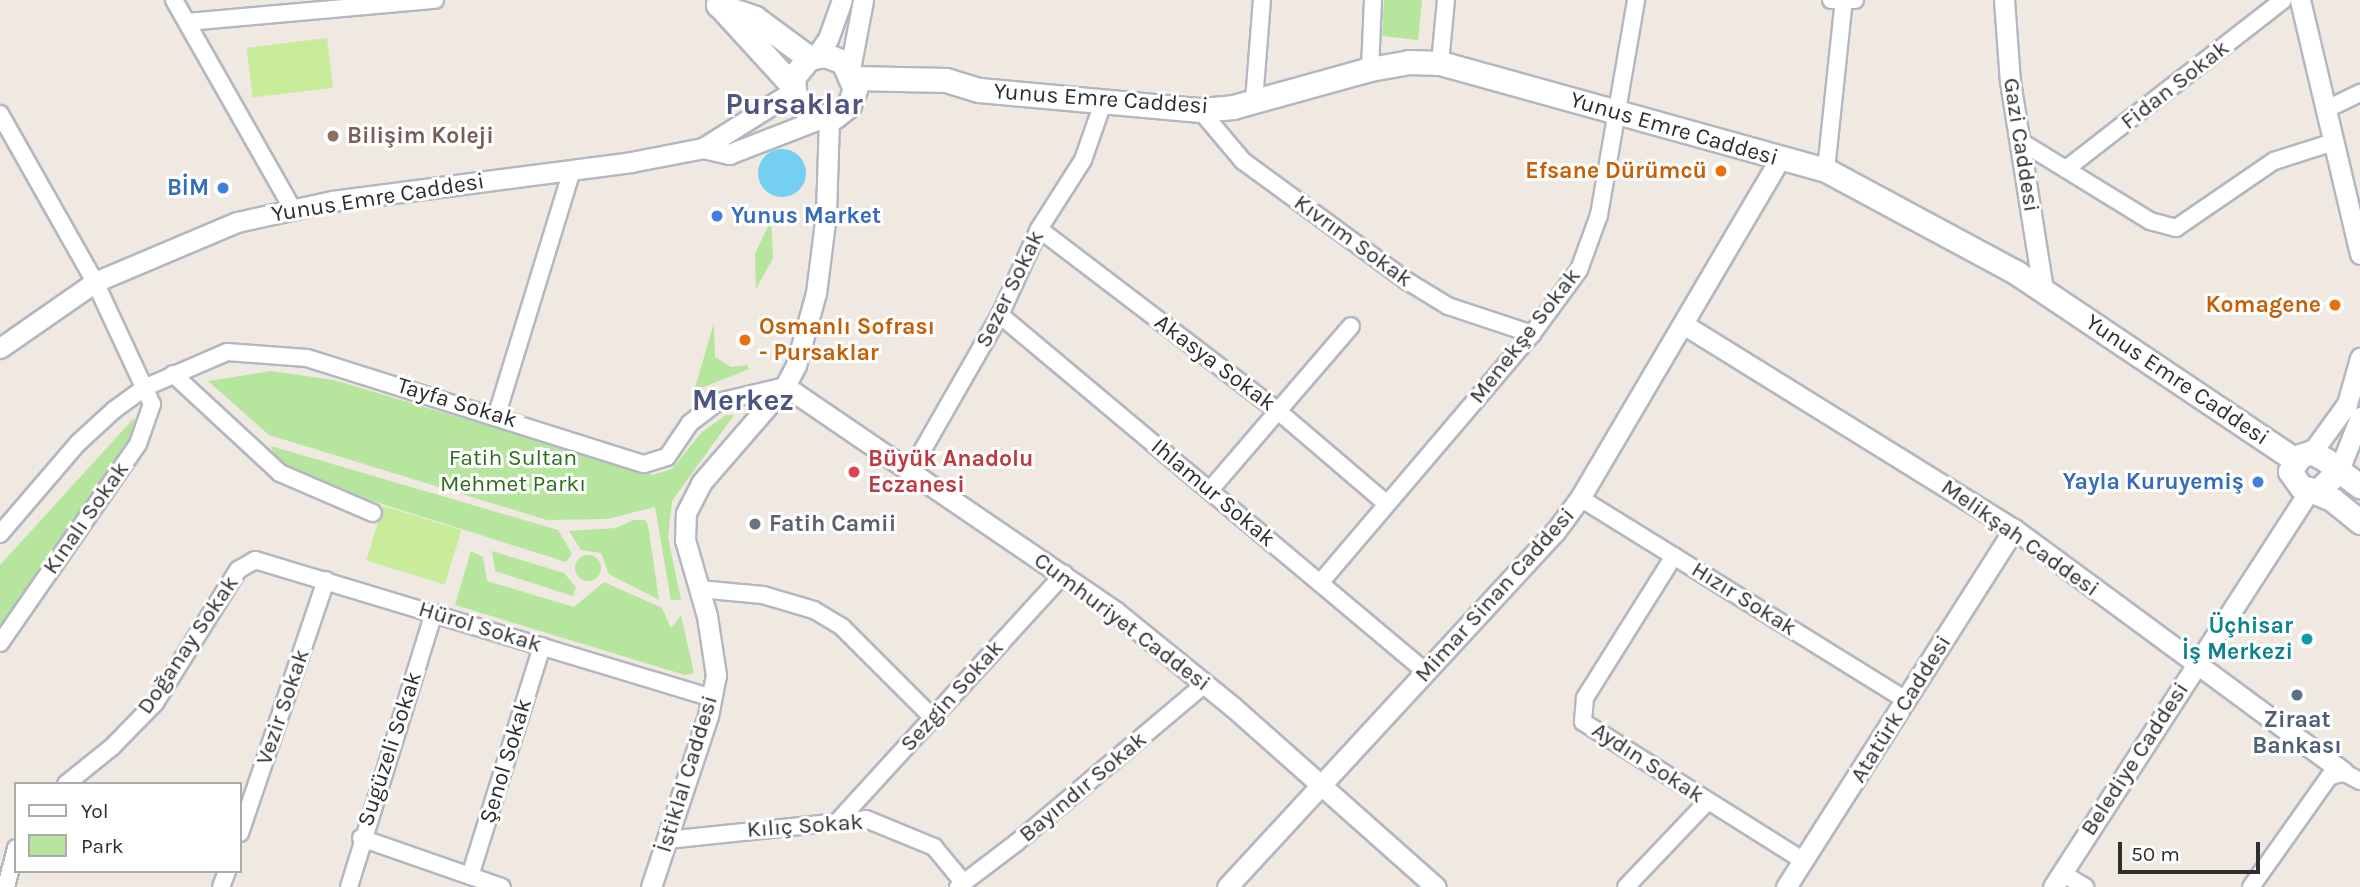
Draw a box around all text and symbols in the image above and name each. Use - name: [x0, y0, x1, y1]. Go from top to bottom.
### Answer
- street label: Fidan Sokak: [2115, 34, 2235, 136]
- street label: Gazi Caddesi: [1997, 76, 2045, 214]
- street label: Yunus Emre Caddesi: [993, 78, 1209, 120]
- district label: Pursaklar: [725, 86, 863, 122]
- street label: Yunus Emre Caddesi: [1567, 86, 1781, 172]
- place label: Bilişim Koleji: [347, 122, 494, 150]
- marker: Bilişim Koleji: [325, 128, 341, 144]
- place label: Efsane Dürümcü: [1525, 157, 1707, 185]
- marker: Efsane Dürümcü: [1713, 163, 1729, 179]
- street label: Yunus Emre Caddesi: [270, 168, 486, 228]
- place label: BİM: [167, 174, 209, 202]
- marker: BİM: [215, 180, 231, 196]
- street label: Kıvrım Sokak: [1288, 189, 1418, 293]
- place label: Yunus Market: [731, 202, 881, 230]
- marker: Yunus Market: [709, 208, 725, 224]
- street label: Sezer Sokak: [970, 226, 1050, 352]
- street label: Menekşe Sokak: [1464, 263, 1586, 409]
- place label: Komagene: [2206, 291, 2321, 319]
- marker: Komagene: [2327, 297, 2343, 313]
- street label: Yunus Emre Caddesi: [2080, 308, 2274, 452]
- street label: Akasya Sokak: [1149, 309, 1281, 417]
- place label: Osmanlı Sofrası - Pursaklar: [759, 313, 935, 367]
- marker: Osmanlı Sofrası - Pursaklar: [737, 332, 753, 348]
- street label: Tayfa Sokak: [394, 372, 520, 434]
- district label: Merkez: [692, 382, 794, 418]
- street label: Ihlamur Sokak: [1145, 433, 1281, 553]
- park label: Fatih Sultan Mehmet Parkı: [440, 444, 586, 498]
- place label: Büyük Anadolu Eczanesi: [868, 445, 1033, 499]
- street label: Kınalı Sokak: [37, 456, 135, 580]
- marker: Büyük Anadolu Eczanesi: [846, 464, 862, 480]
- place label: Yayla Kuruyemiş: [2063, 468, 2244, 496]
- street label: Melikşah Caddesi: [1936, 473, 2104, 603]
- marker: Yayla Kuruyemiş: [2250, 474, 2266, 490]
- street label: Mimar Sinan Caddesi: [1409, 502, 1581, 688]
- place label: Fatih Camii: [769, 510, 896, 538]
- marker: Fatih Camii: [747, 516, 763, 532]
- street label: Cumhuriyet Caddesi: [1028, 547, 1216, 697]
- street label: Hızır Sokak: [1686, 556, 1802, 642]
- street label: Doğanay Sokak: [131, 570, 245, 720]
- street label: Hürol Sokak: [415, 595, 545, 659]
- place label: Üçhisar İş Merkezi: [2182, 612, 2293, 666]
- street label: Atatürk Caddesi: [1845, 630, 1957, 788]
- marker: Üçhisar İş Merkezi: [2299, 631, 2315, 647]
- street label: Sezgin Sokak: [895, 634, 1009, 758]
- street label: Vezir Sokak: [250, 645, 316, 769]
- street label: Sugüzeli Sokak: [352, 668, 428, 830]
- street label: Belediye Caddesi: [2075, 677, 2195, 841]
- marker: Ziraat Bankası: [2289, 687, 2305, 703]
- street label: İstiklal Caddesi: [650, 692, 724, 856]
- street label: Şenol Sokak: [474, 695, 538, 827]
- place label: Ziraat Bankası: [2252, 706, 2342, 760]
- street label: Aydın Sokak: [1587, 717, 1709, 809]
- street label: Bayındır Sokak: [1014, 726, 1152, 848]
- legend: [14, 782, 242, 873]
- text: Yol: [81, 799, 109, 823]
- street label: Kılıç Sokak: [746, 808, 864, 844]
- scale bar: [2122, 828, 2264, 872]
- text: Park: [81, 834, 124, 858]
- text: 50 m: [2131, 842, 2180, 866]

